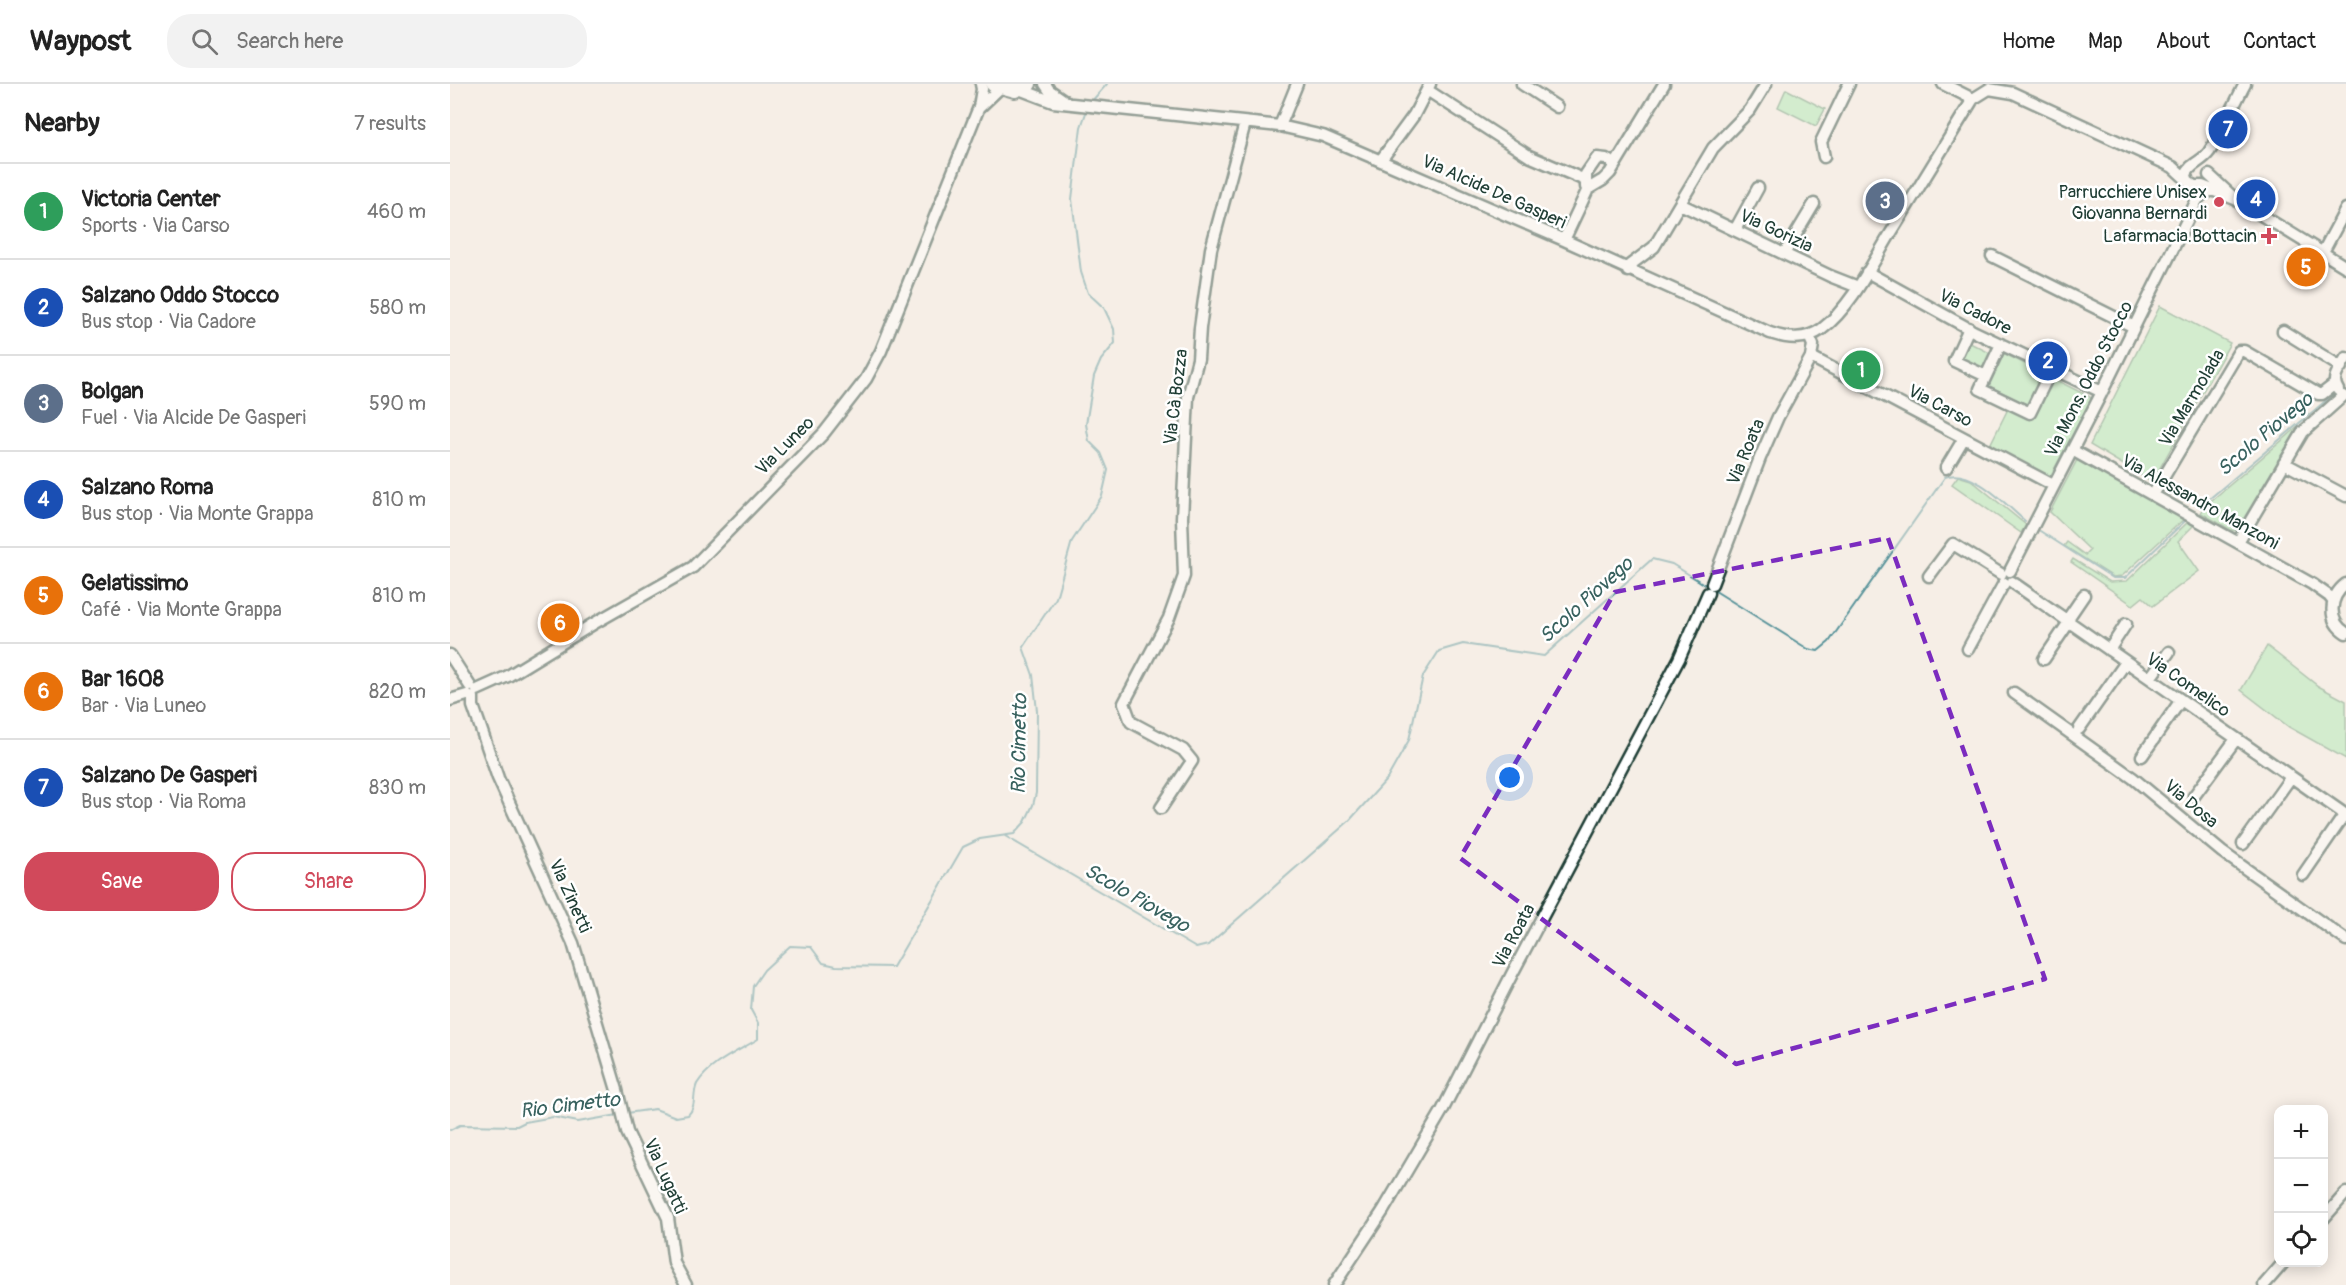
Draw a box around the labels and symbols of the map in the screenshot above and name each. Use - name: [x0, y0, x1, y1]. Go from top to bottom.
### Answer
- pin: 7: [2208, 106, 2248, 152]
- street label: Via Alcide De Gasperi: [1418, 150, 1570, 234]
- pin: 4: [2236, 176, 2276, 222]
- pin: 3: [1866, 178, 1904, 224]
- place label: Parrucchiere Unisex Giovanna Bernardi: [2058, 181, 2207, 225]
- marker: Parrucchiere Unisex Giovanna Bernardi: [2212, 195, 2226, 209]
- street label: Via Gorizia: [1736, 204, 1816, 258]
- place label: Lafarmacia.Bottacin: [2103, 225, 2257, 248]
- marker: Lafarmacia.Bottacin: [2262, 229, 2276, 243]
- pin: 5: [2286, 244, 2326, 290]
- street label: Via Cadore: [1935, 284, 2015, 340]
- street label: Via Mons. Oddo Stocco: [2040, 297, 2138, 461]
- pin: 2: [2028, 338, 2068, 384]
- street label: Via Marmolada: [2154, 345, 2230, 451]
- street label: Via Cà Bozza: [1159, 348, 1193, 446]
- pin: 1: [1842, 348, 1880, 392]
- street label: Via Carso: [1904, 379, 1977, 433]
- water label: Scolo Piovego: [2212, 386, 2319, 481]
- street label: Via Luneo: [751, 411, 820, 480]
- street label: Via Roata: [1722, 415, 1770, 489]
- street label: Via Alessandro Manzoni: [2117, 449, 2283, 555]
- water label: Scolo Piovego: [1534, 551, 1639, 649]
- pin: 6: [540, 600, 580, 646]
- street label: Via Comelico: [2141, 648, 2235, 723]
- water label: Rio Cimetto: [1006, 692, 1032, 794]
- your location: [1495, 763, 1524, 792]
- street label: Via Dosa: [2159, 775, 2223, 833]
- street label: Via Zinetti: [544, 856, 596, 936]
- water label: Scolo Piovego: [1080, 858, 1195, 939]
- street label: Via Roata: [1487, 900, 1541, 972]
- water label: Rio Cimetto: [519, 1086, 622, 1124]
- street label: Via Lugatti: [638, 1135, 692, 1217]

